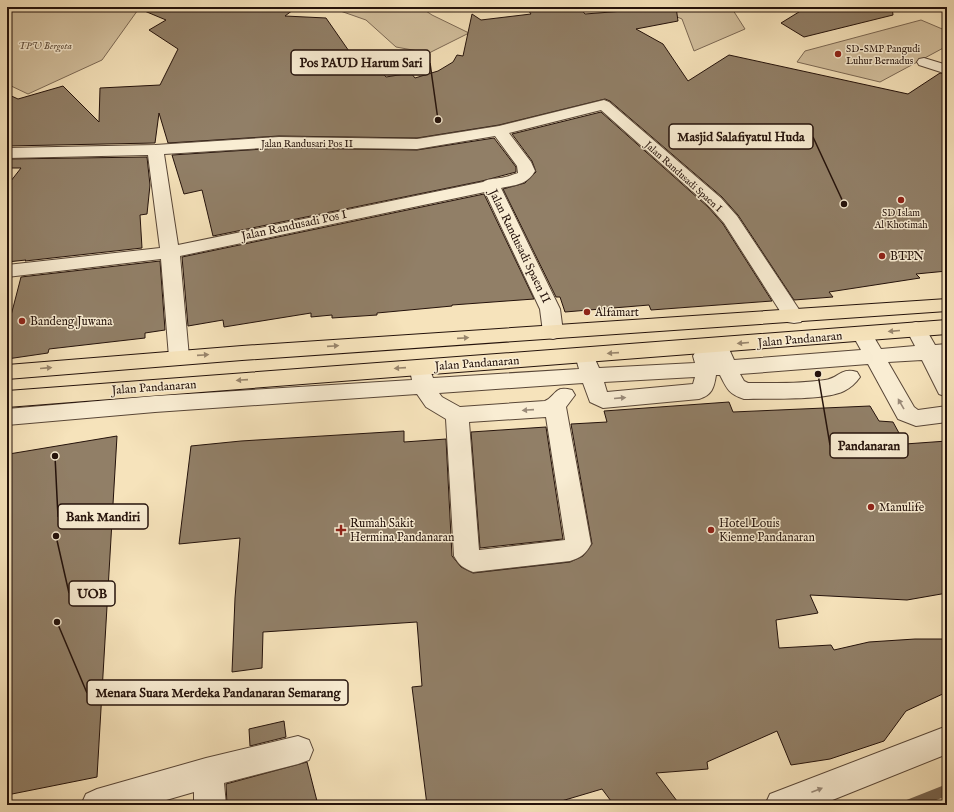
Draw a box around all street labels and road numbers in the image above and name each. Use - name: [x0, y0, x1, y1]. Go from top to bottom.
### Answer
- street label: Jalan Randusari Pos II: [260, 138, 354, 151]
- street label: Jalan Randusadi Spaen I: [641, 138, 725, 216]
- street label: Jalan Randusadi Spaen II: [484, 185, 554, 306]
- street label: Jalan Randusadi Pos I: [238, 207, 348, 245]
- street label: Jalan Pandanaran: [755, 328, 844, 352]
- street label: Jalan Pandanaran: [432, 353, 521, 375]
- street label: Jalan Pandanaran: [109, 377, 198, 399]

